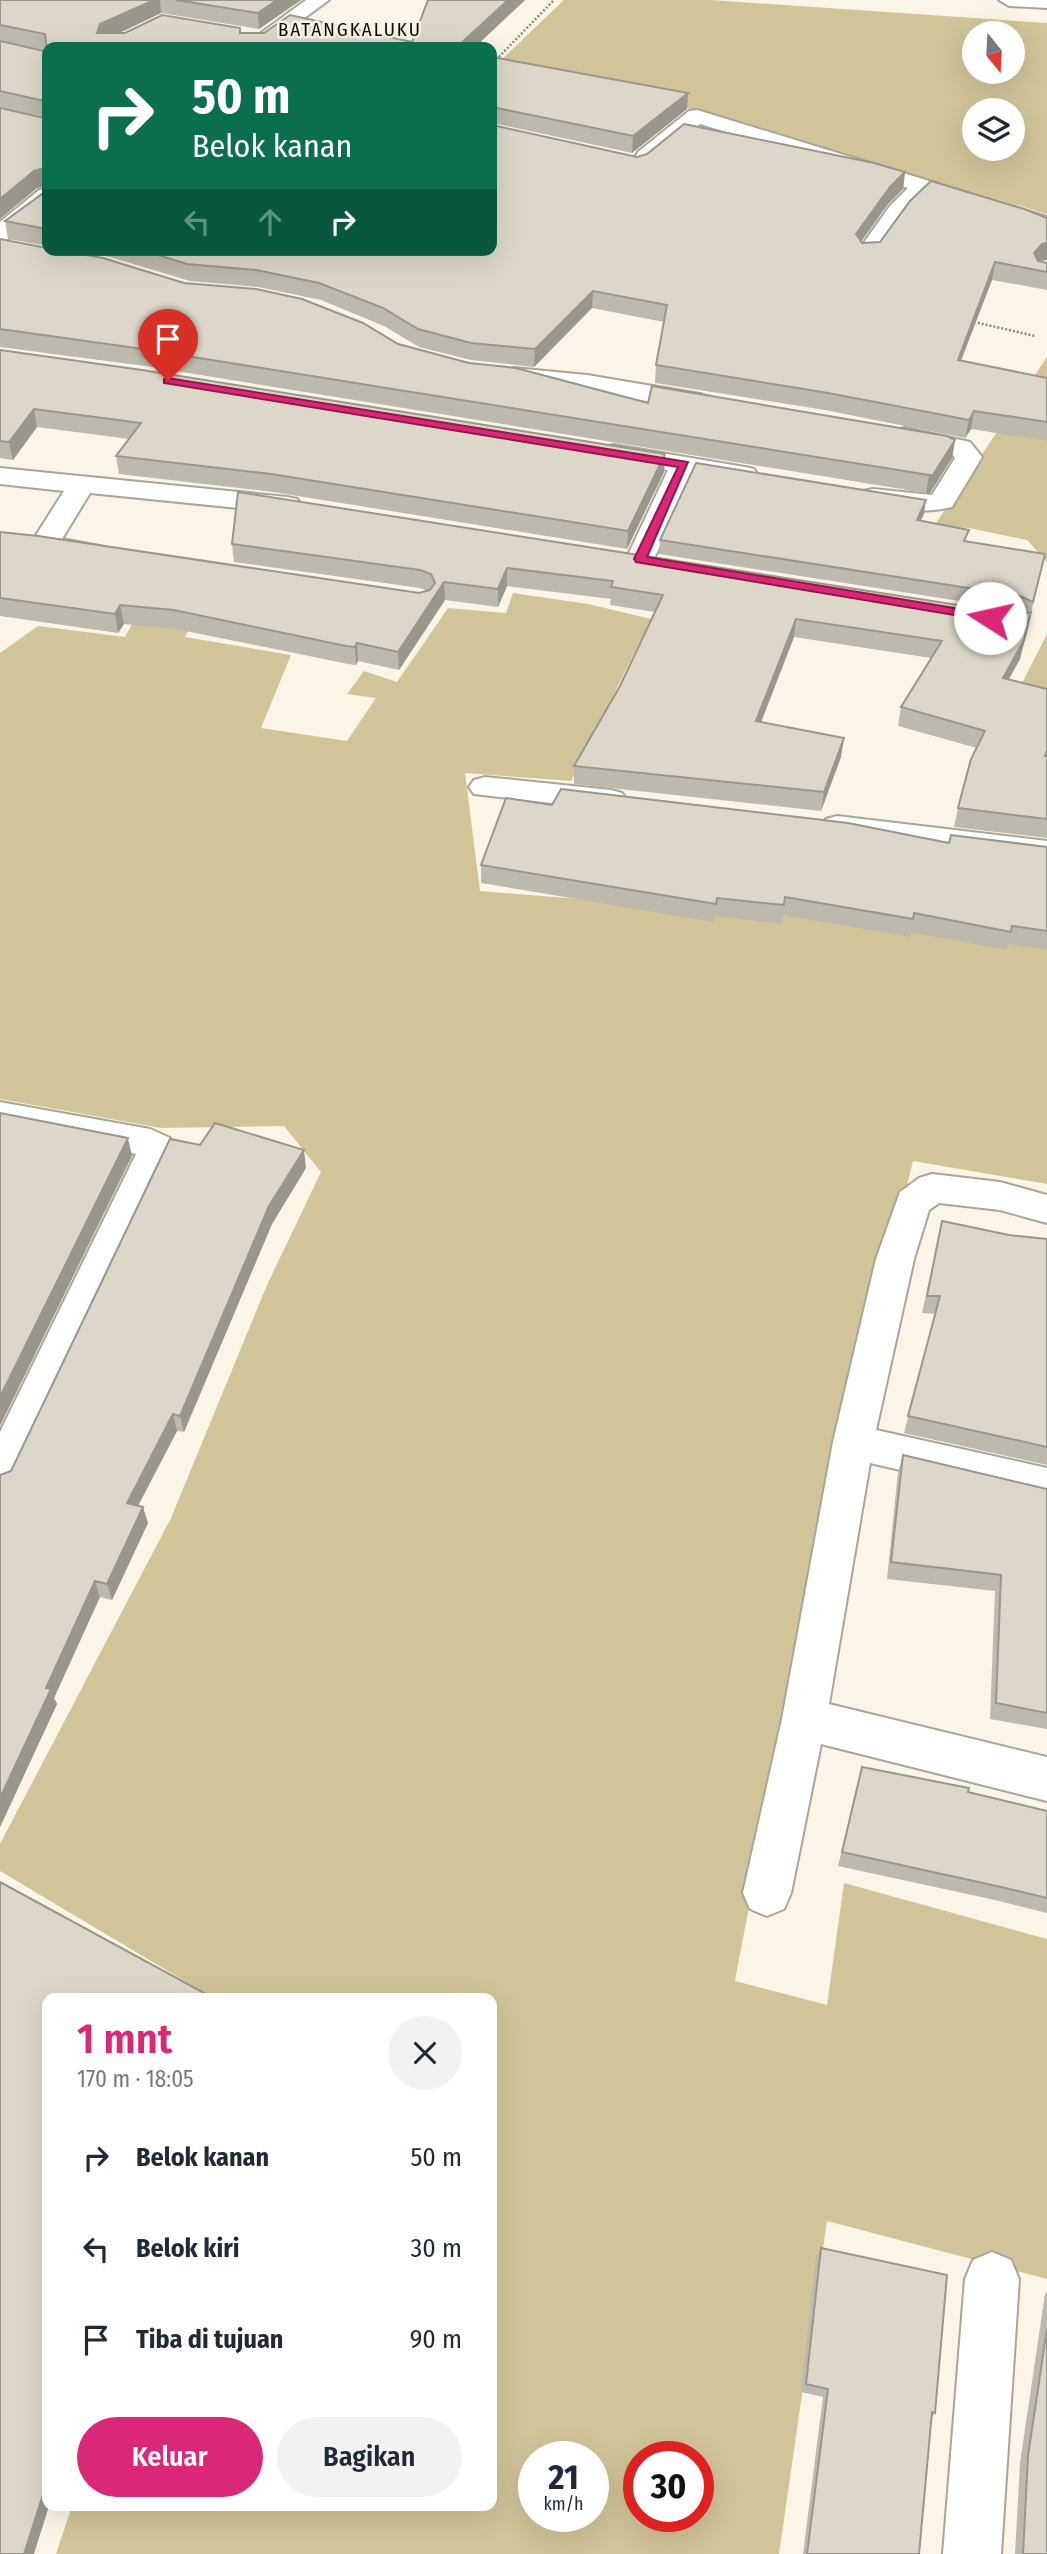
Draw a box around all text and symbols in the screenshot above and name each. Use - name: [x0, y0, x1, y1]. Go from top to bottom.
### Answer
- district label: BATANGKALUKU: [278, 18, 422, 41]
- north arrow: [962, 21, 1026, 84]
- map controls: [962, 21, 1025, 161]
- text: 50 m: [192, 67, 290, 126]
- icon: right: [77, 70, 168, 161]
- button: layers: [962, 98, 1025, 161]
- text: Belok kanan: [192, 127, 352, 165]
- icon: left: [178, 203, 216, 241]
- icon: ahead: [251, 203, 289, 241]
- icon: right: [324, 203, 362, 241]
- pin: [138, 309, 198, 381]
- icon: arrive: [149, 320, 187, 358]
- position arrow: [953, 581, 1027, 655]
- text: 1 mnt: [77, 2014, 172, 2064]
- button: close: [388, 2016, 462, 2090]
- text: 170 m · 18:05: [77, 2065, 194, 2093]
- icon: right: [77, 2139, 115, 2177]
- text: Belok kanan: [136, 2142, 269, 2173]
- text: 50 m: [410, 2142, 462, 2173]
- icon: left: [77, 2230, 115, 2268]
- text: Belok kiri: [136, 2233, 239, 2264]
- text: 30 m: [411, 2233, 462, 2264]
- icon: arrive: [77, 2321, 115, 2359]
- text: Tiba di tujuan: [136, 2324, 283, 2355]
- text: 90 m: [410, 2324, 462, 2355]
- button: Keluar: [77, 2417, 263, 2497]
- button: Bagikan: [277, 2417, 462, 2497]
- speed limit sign: 30: [623, 2441, 714, 2532]
- text: 21: [548, 2456, 579, 2498]
- text: km/h: [543, 2493, 584, 2515]

